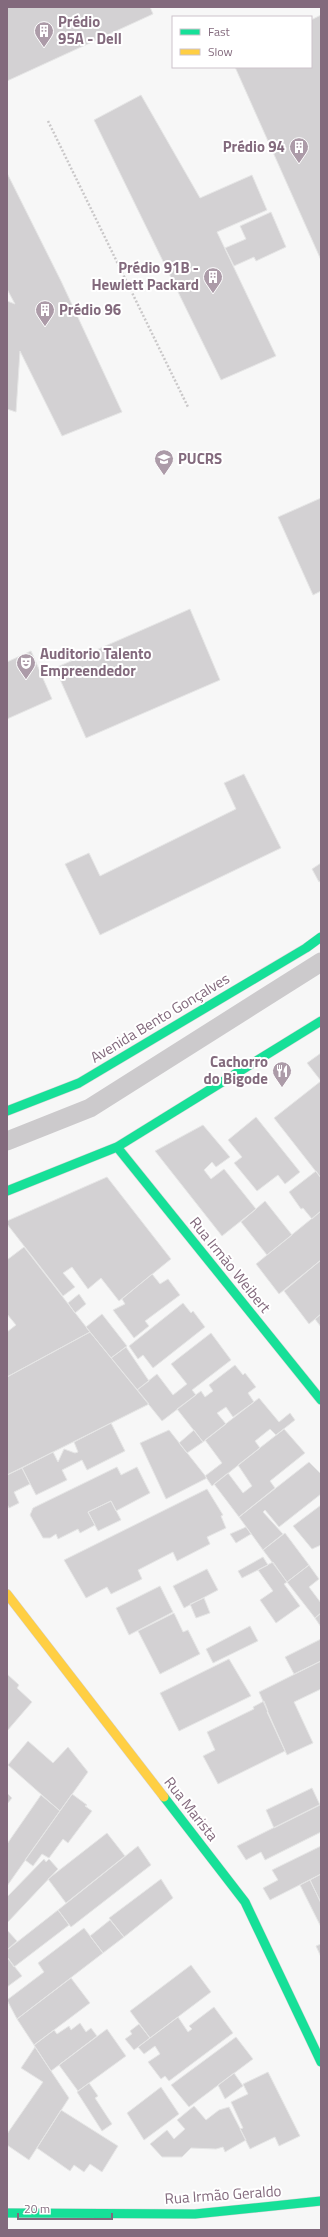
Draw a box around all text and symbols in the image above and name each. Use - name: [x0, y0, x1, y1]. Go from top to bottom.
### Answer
- place label: Prédio 95A - Dell: [58, 10, 122, 50]
- legend: [172, 16, 312, 68]
- building icon: Prédio 95A - Dell: [33, 20, 55, 48]
- text: Fast: [208, 22, 231, 41]
- text: Slow: [208, 42, 233, 61]
- place label: Prédio 94: [223, 135, 285, 158]
- building icon: Prédio 94: [288, 136, 310, 164]
- place label: Prédio 91B - Hewlett Packard: [91, 256, 199, 296]
- building icon: Prédio 91B - Hewlett Packard: [202, 266, 224, 294]
- place label: Prédio 96: [59, 298, 121, 321]
- building icon: Prédio 96: [34, 299, 56, 327]
- place label: PUCRS: [178, 447, 222, 470]
- school or university icon: PUCRS: [153, 448, 175, 476]
- place label: Auditorio Talento Empreendedor: [40, 642, 152, 682]
- theatre icon: Auditorio Talento Empreendedor: [15, 652, 37, 680]
- street label: Avenida Bento Gonçalves: [86, 967, 234, 1068]
- place label: Cachorro do Bigode: [204, 1050, 268, 1090]
- restaurant icon: Cachorro do Bigode: [271, 1060, 293, 1088]
- street label: Rua Irmão Weibert: [184, 1212, 277, 1318]
- street label: Rua Marista: [159, 1772, 224, 1846]
- street label: Rua Irmão Geraldo: [164, 2179, 282, 2210]
- scale bar: [18, 2195, 112, 2221]
- text: 20 m: [24, 2199, 50, 2218]

